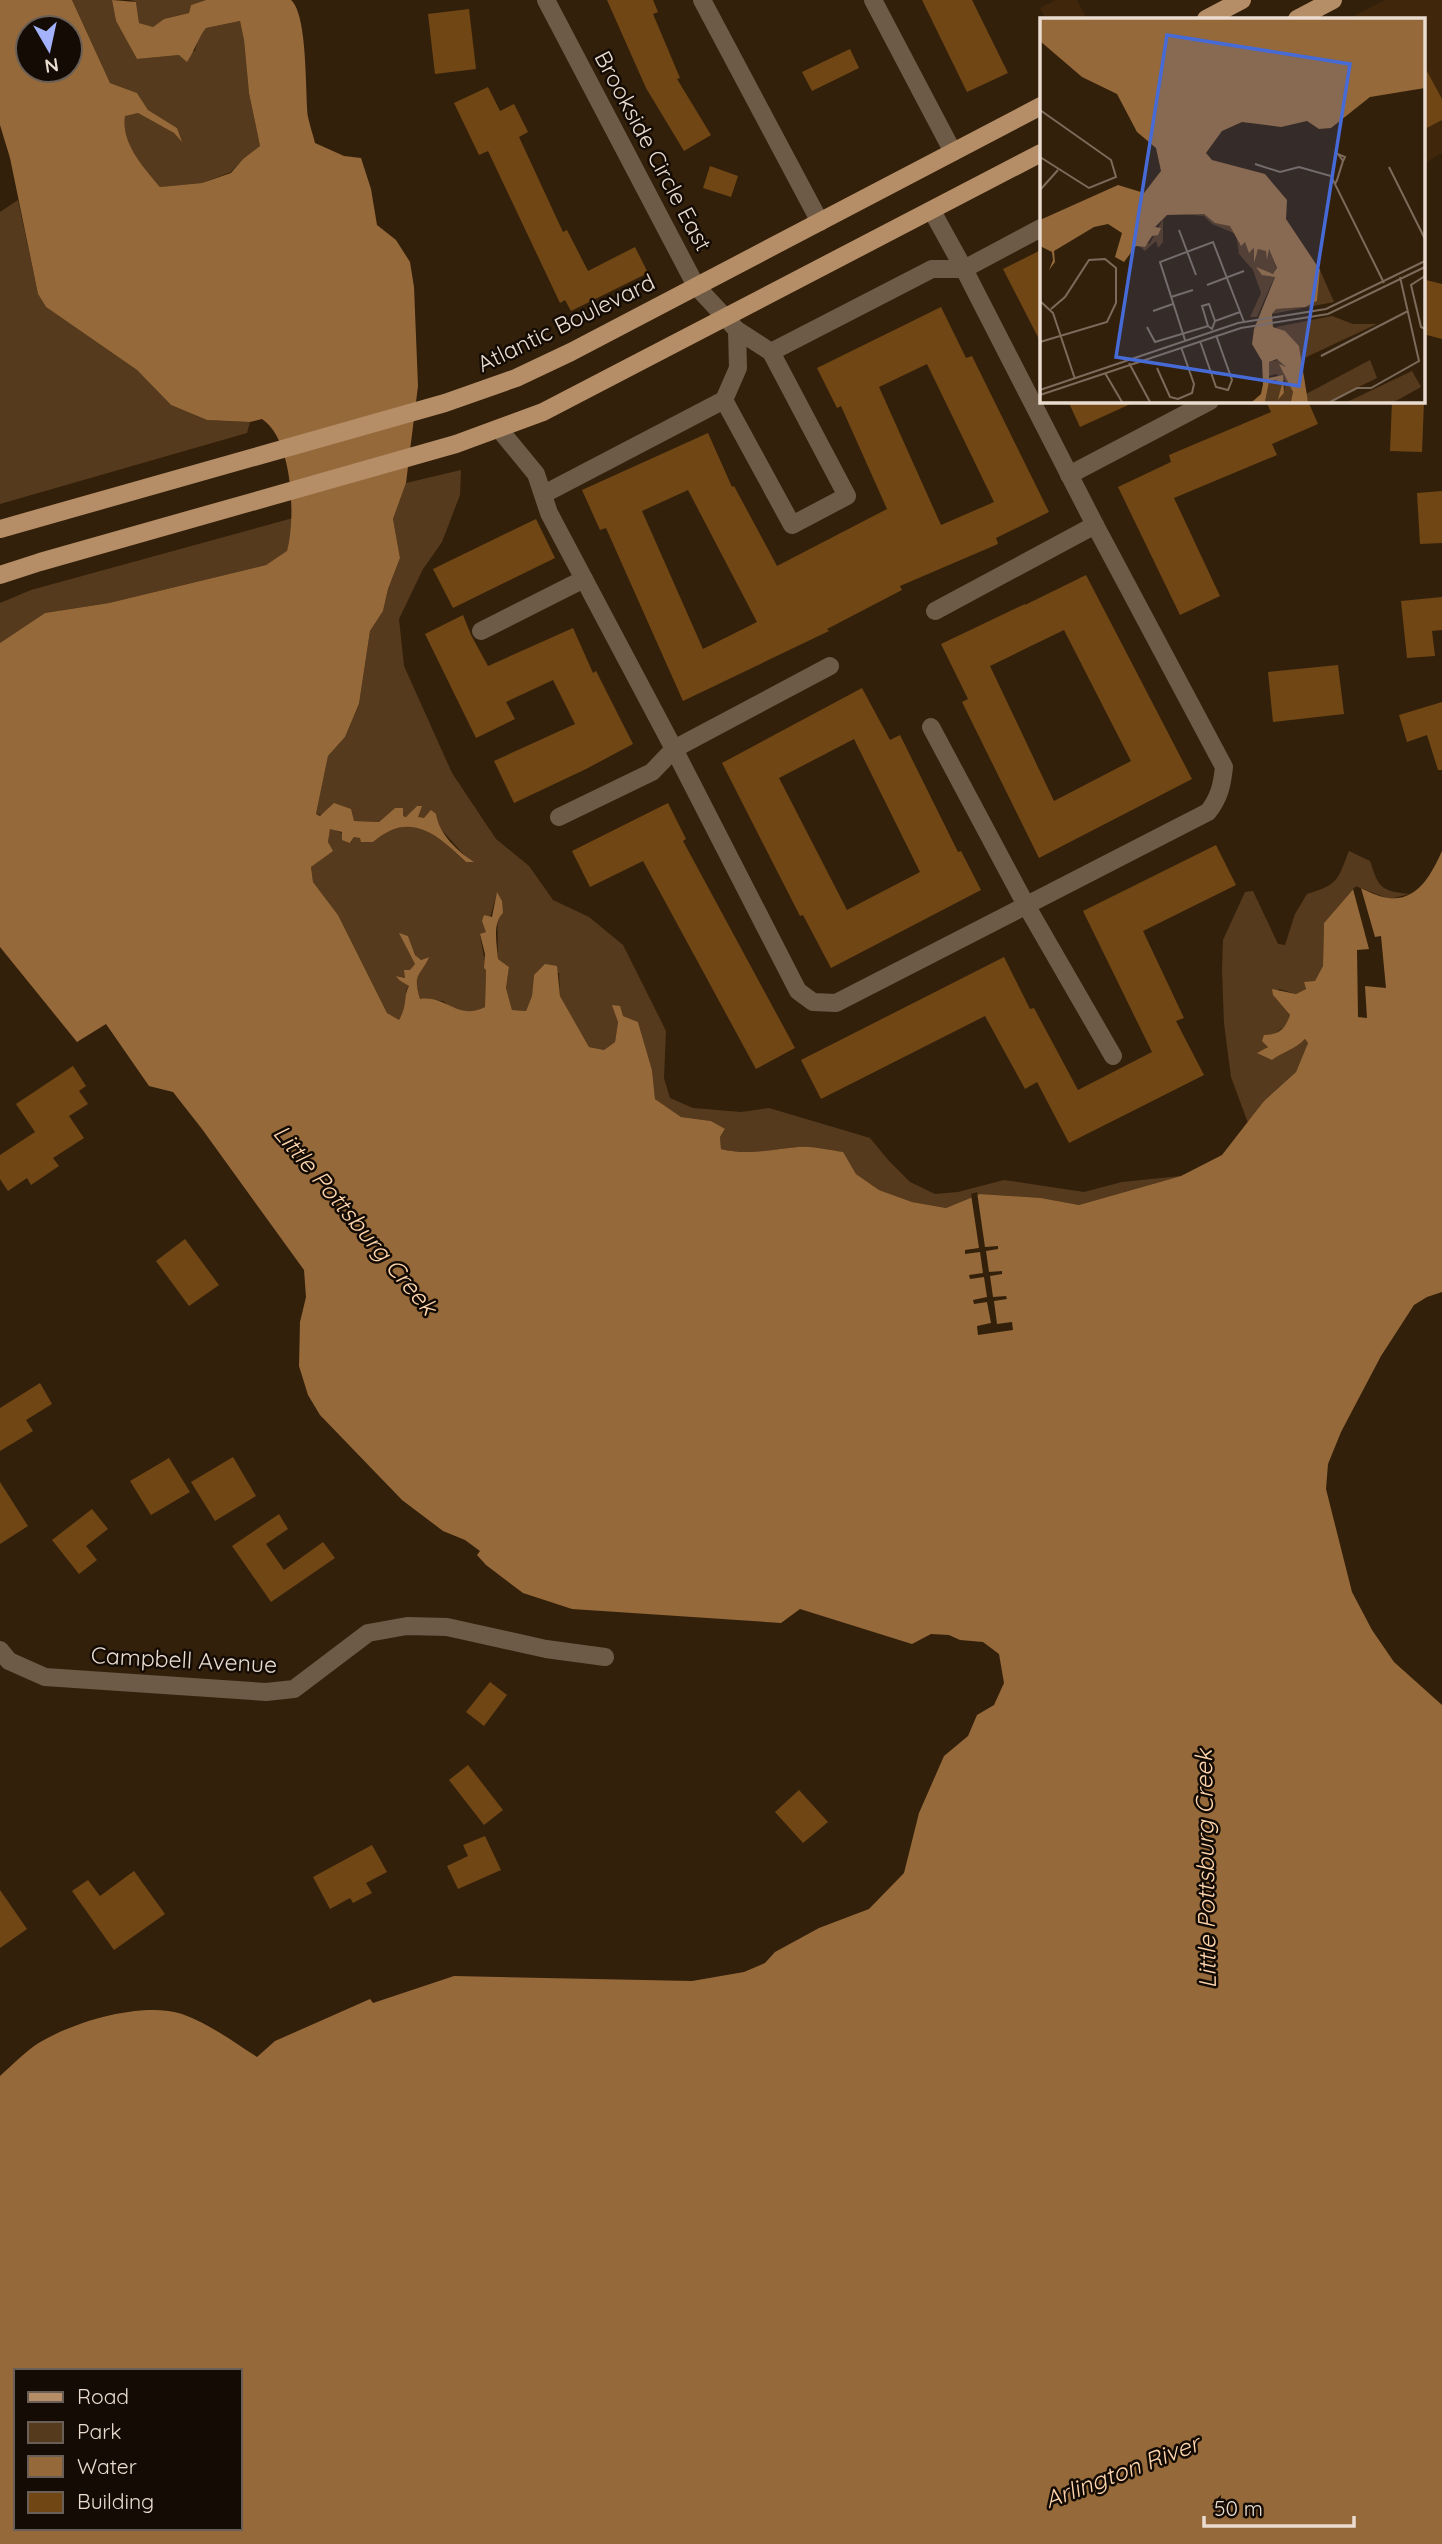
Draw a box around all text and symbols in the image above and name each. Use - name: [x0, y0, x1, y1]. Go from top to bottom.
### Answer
- north arrow: [14, 14, 84, 84]
- inset map: [1040, 18, 1424, 402]
- street label: Brookside Circle East: [588, 46, 719, 256]
- text: N: [43, 53, 60, 79]
- street label: Atlantic Boulevard: [472, 267, 659, 378]
- water label: Little Pottsburg Creek: [267, 1118, 445, 1322]
- street label: Campbell Avenue: [90, 1640, 278, 1679]
- water label: Little Pottsburg Creek: [1188, 1747, 1222, 1989]
- legend: [14, 2369, 242, 2530]
- text: Road: [77, 2383, 129, 2409]
- text: Park: [77, 2418, 121, 2444]
- water label: Arlington River: [1040, 2427, 1206, 2514]
- text: Water: [77, 2453, 137, 2479]
- scale bar: [1204, 2484, 1354, 2528]
- text: Building: [77, 2488, 154, 2514]
- text: 50 m: [1214, 2495, 1263, 2521]

